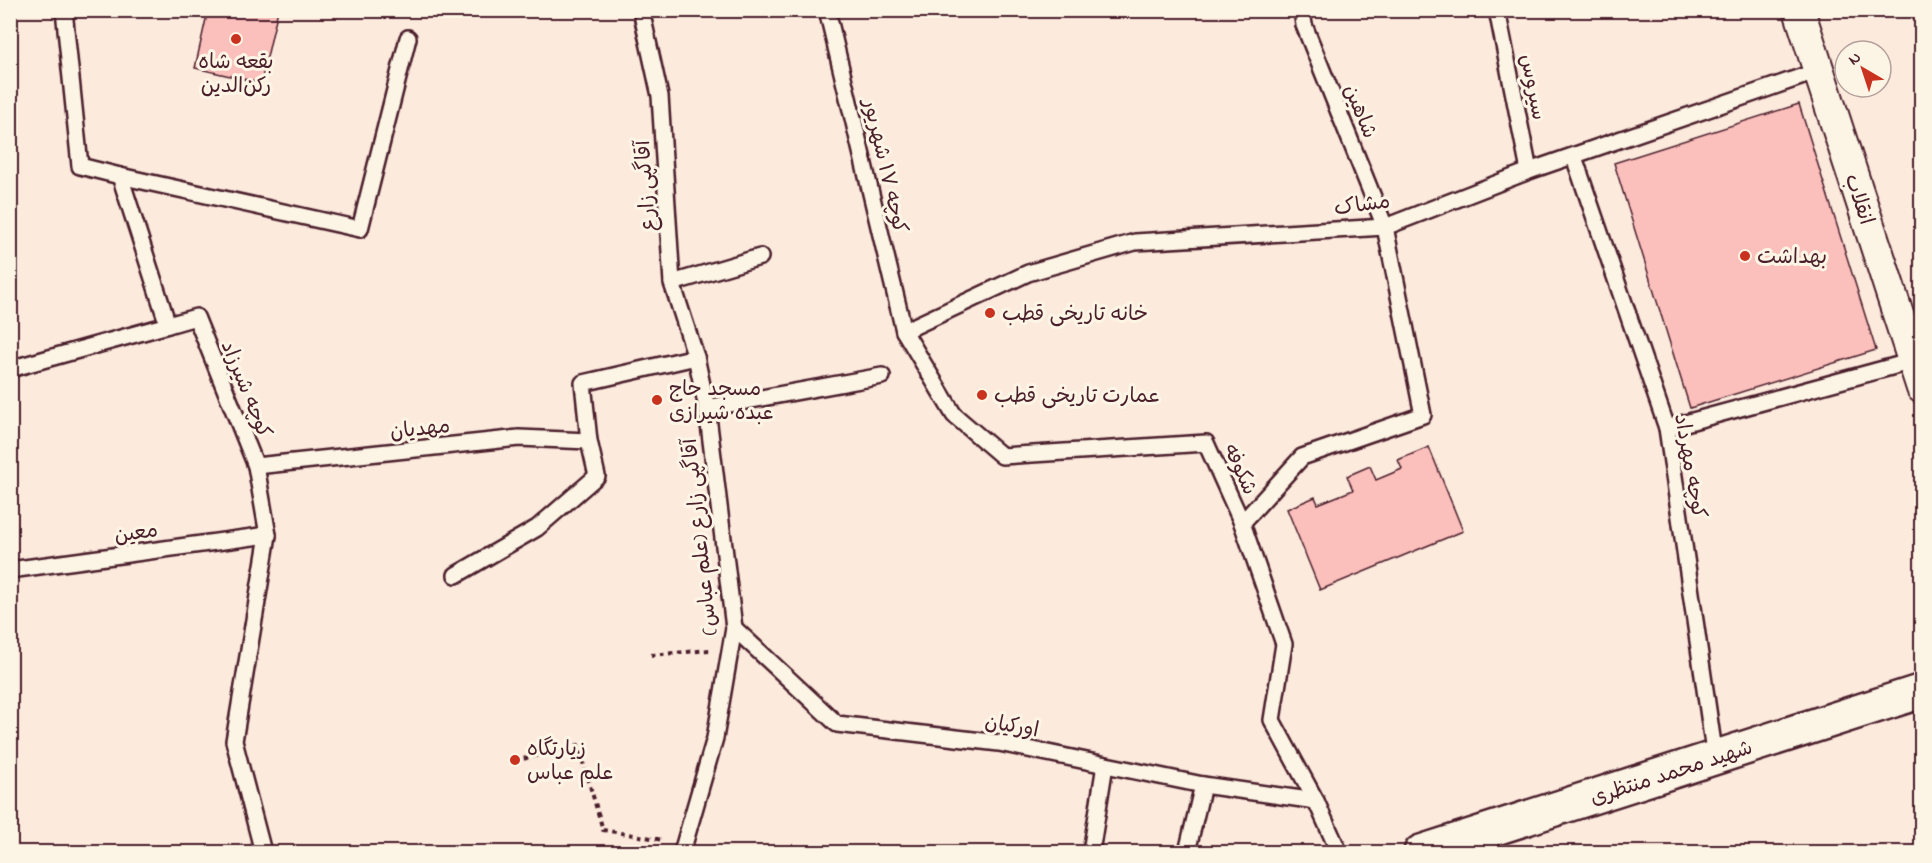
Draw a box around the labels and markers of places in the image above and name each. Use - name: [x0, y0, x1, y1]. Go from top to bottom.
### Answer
- marker: بقعه شاه رکن‌الدین: [229, 32, 243, 46]
- place label: بقعه شاه رکن‌الدین: [198, 48, 274, 102]
- place label: بهداشت: [1757, 243, 1827, 273]
- marker: بهداشت: [1738, 249, 1752, 263]
- place label: خانه تاریخی قطب: [1002, 300, 1148, 330]
- marker: خانه تاریخی قطب: [983, 306, 997, 320]
- place label: مسجد حاج عبده شیرازی: [669, 375, 774, 429]
- place label: عمارت تاریخی قطب: [994, 382, 1161, 412]
- marker: عمارت تاریخی قطب: [975, 388, 989, 402]
- marker: مسجد حاج عبده شیرازی: [650, 393, 664, 407]
- place label: زيارتگاه علم عباس: [527, 735, 613, 789]
- marker: زيارتگاه علم عباس: [508, 753, 522, 767]

